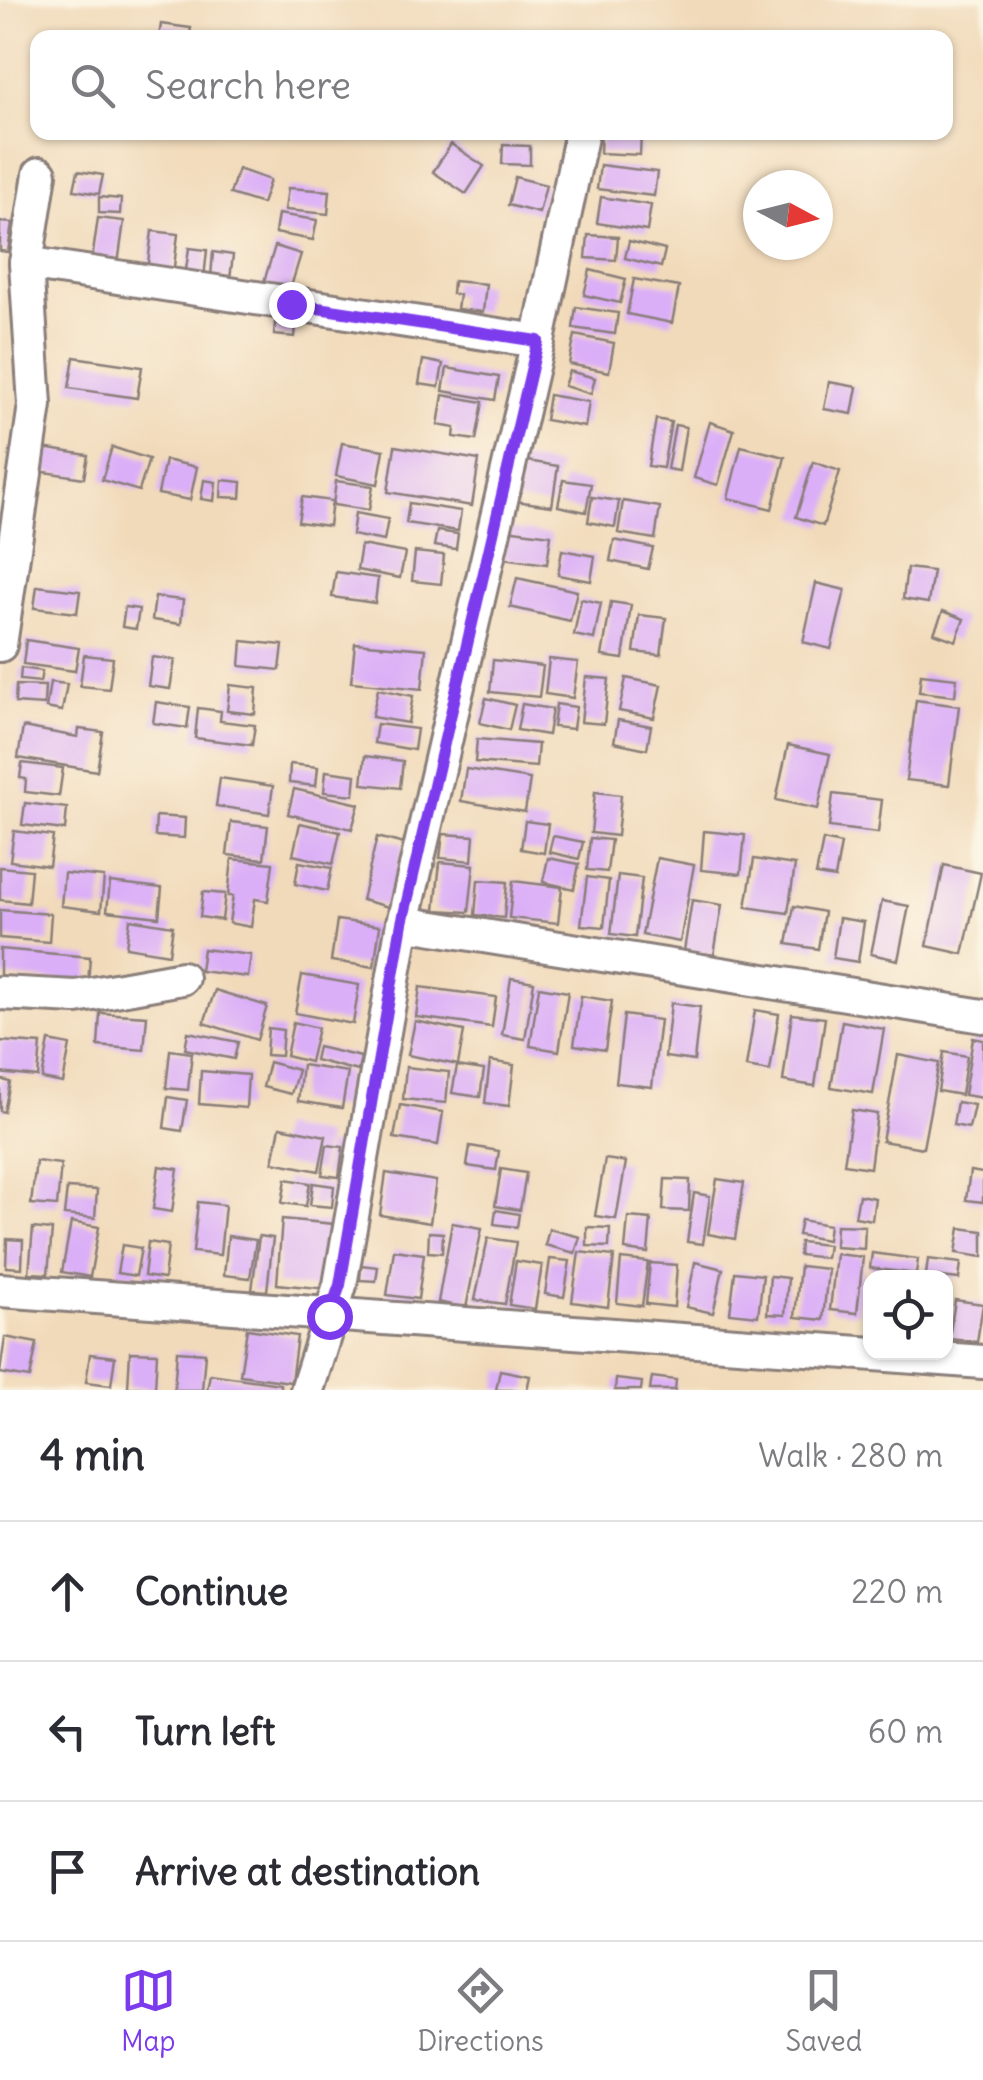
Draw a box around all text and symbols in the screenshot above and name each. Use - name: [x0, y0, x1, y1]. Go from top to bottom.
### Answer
- search box: [30, 30, 953, 140]
- icon: search: [65, 58, 120, 113]
- text: Search here: [145, 62, 351, 109]
- north arrow: [743, 170, 833, 260]
- route end: [269, 282, 315, 328]
- map controls: [863, 1270, 953, 1360]
- button: locate: [863, 1270, 953, 1360]
- route start: [307, 1294, 353, 1340]
- text: 4 min: [40, 1429, 145, 1481]
- text: Walk · 280 m: [758, 1435, 943, 1476]
- icon: ahead: [40, 1564, 95, 1619]
- text: Continue: [135, 1568, 288, 1615]
- text: 220 m: [851, 1571, 943, 1612]
- icon: left: [40, 1704, 95, 1759]
- text: Turn left: [135, 1708, 275, 1755]
- text: 60 m: [868, 1711, 943, 1752]
- icon: arrive: [40, 1844, 95, 1899]
- text: Arrive at destination: [135, 1848, 480, 1895]
- tab: Map: [121, 1963, 176, 2059]
- tab: Directions: [417, 1963, 544, 2059]
- tab: Saved: [785, 1963, 862, 2059]

